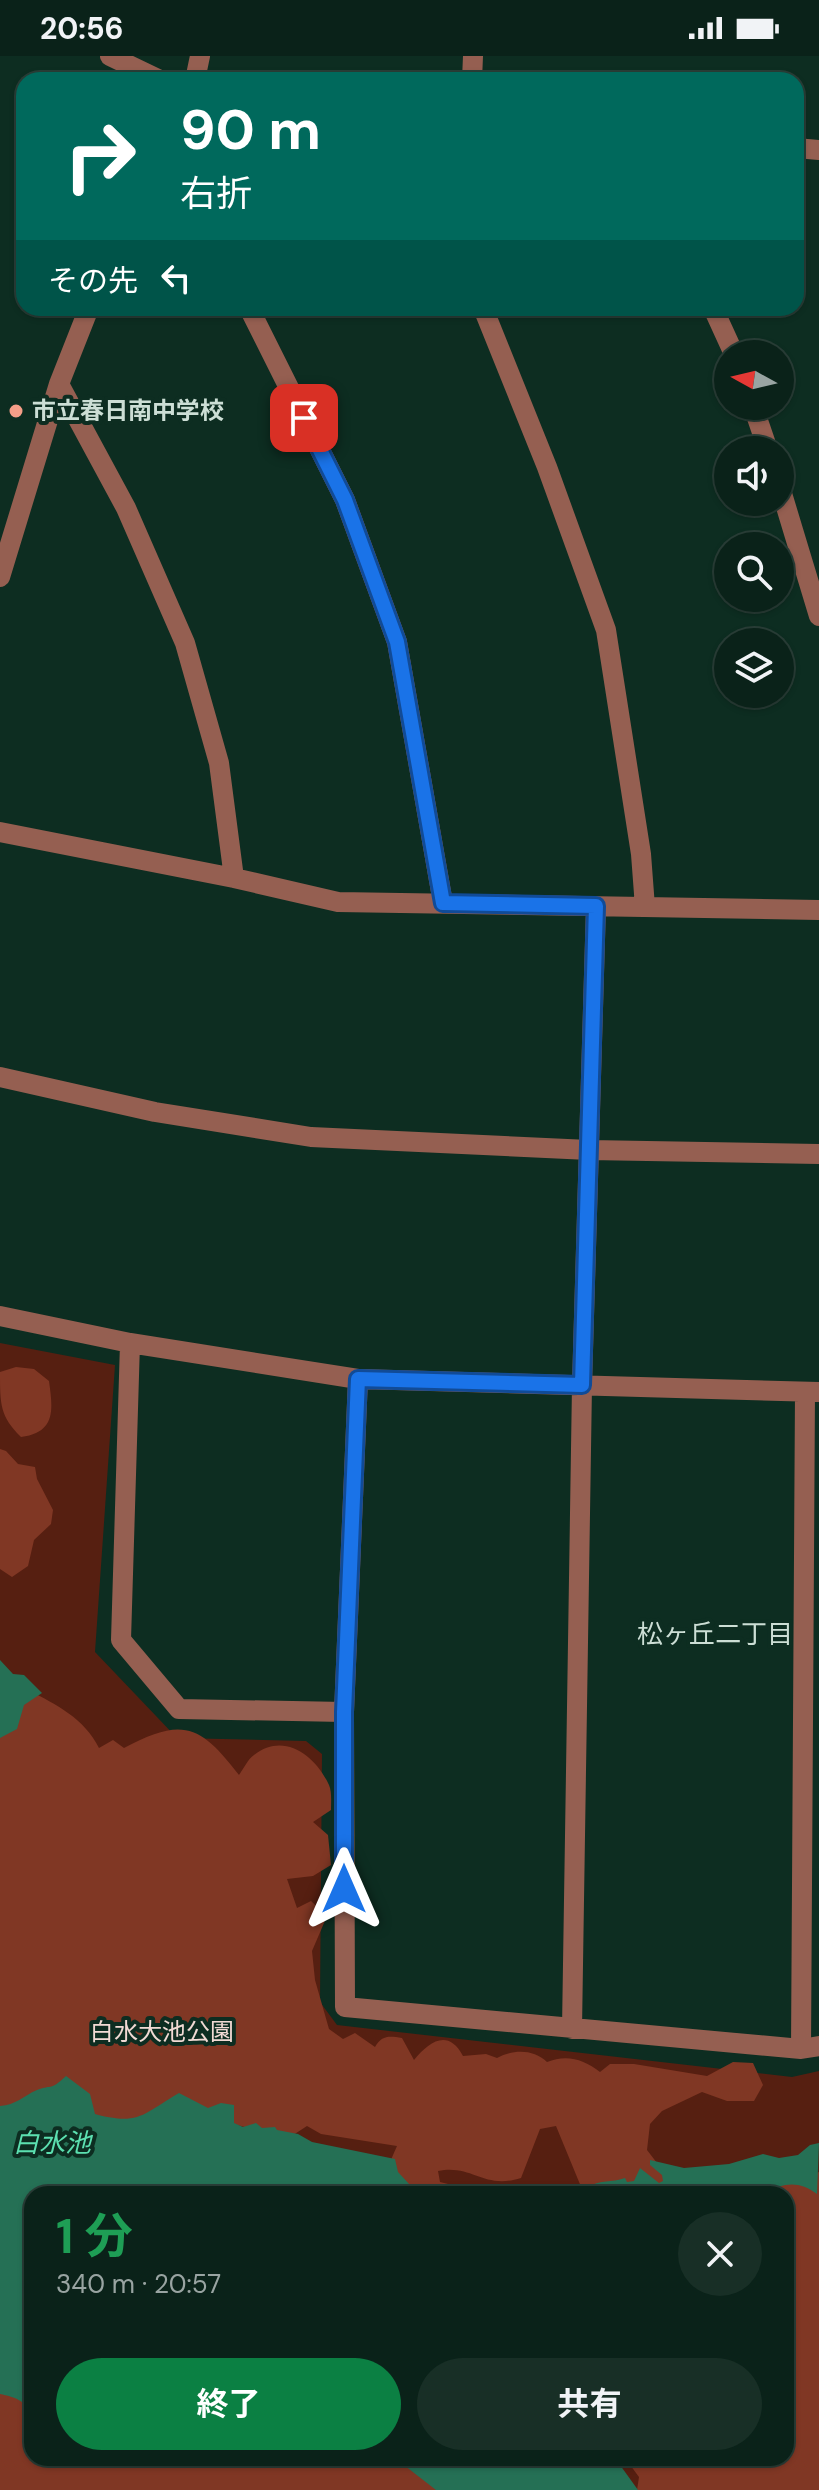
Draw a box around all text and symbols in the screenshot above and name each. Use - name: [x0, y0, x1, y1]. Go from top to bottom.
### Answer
- text: 20:56: [40, 9, 124, 48]
- text: 90 m: [180, 93, 321, 166]
- icon: right: [48, 104, 152, 208]
- text: 右折: [180, 170, 252, 217]
- icon: left: [154, 256, 198, 300]
- text: その先: [48, 261, 138, 300]
- north arrow: [714, 340, 794, 420]
- map controls: [714, 340, 794, 708]
- pin: [270, 384, 338, 452]
- place label: 市立春日南中学校: [32, 395, 224, 426]
- icon: arrive: [282, 396, 326, 440]
- marker: 市立春日南中学校: [7, 402, 25, 420]
- button: sound: [714, 436, 794, 516]
- button: search: [714, 532, 794, 612]
- button: layers: [714, 628, 794, 708]
- district label: 松ヶ丘二丁目: [637, 1617, 793, 1651]
- position arrow: [302, 1847, 386, 1931]
- park label: 白水大池公園: [90, 2016, 234, 2047]
- water label: 白水池: [13, 2126, 94, 2160]
- text: 1 分: [56, 2205, 133, 2268]
- button: close: [678, 2212, 762, 2296]
- text: 340 m · 20:57: [56, 2267, 221, 2301]
- button: 終了: [56, 2358, 401, 2450]
- button: 共有: [417, 2358, 762, 2450]

